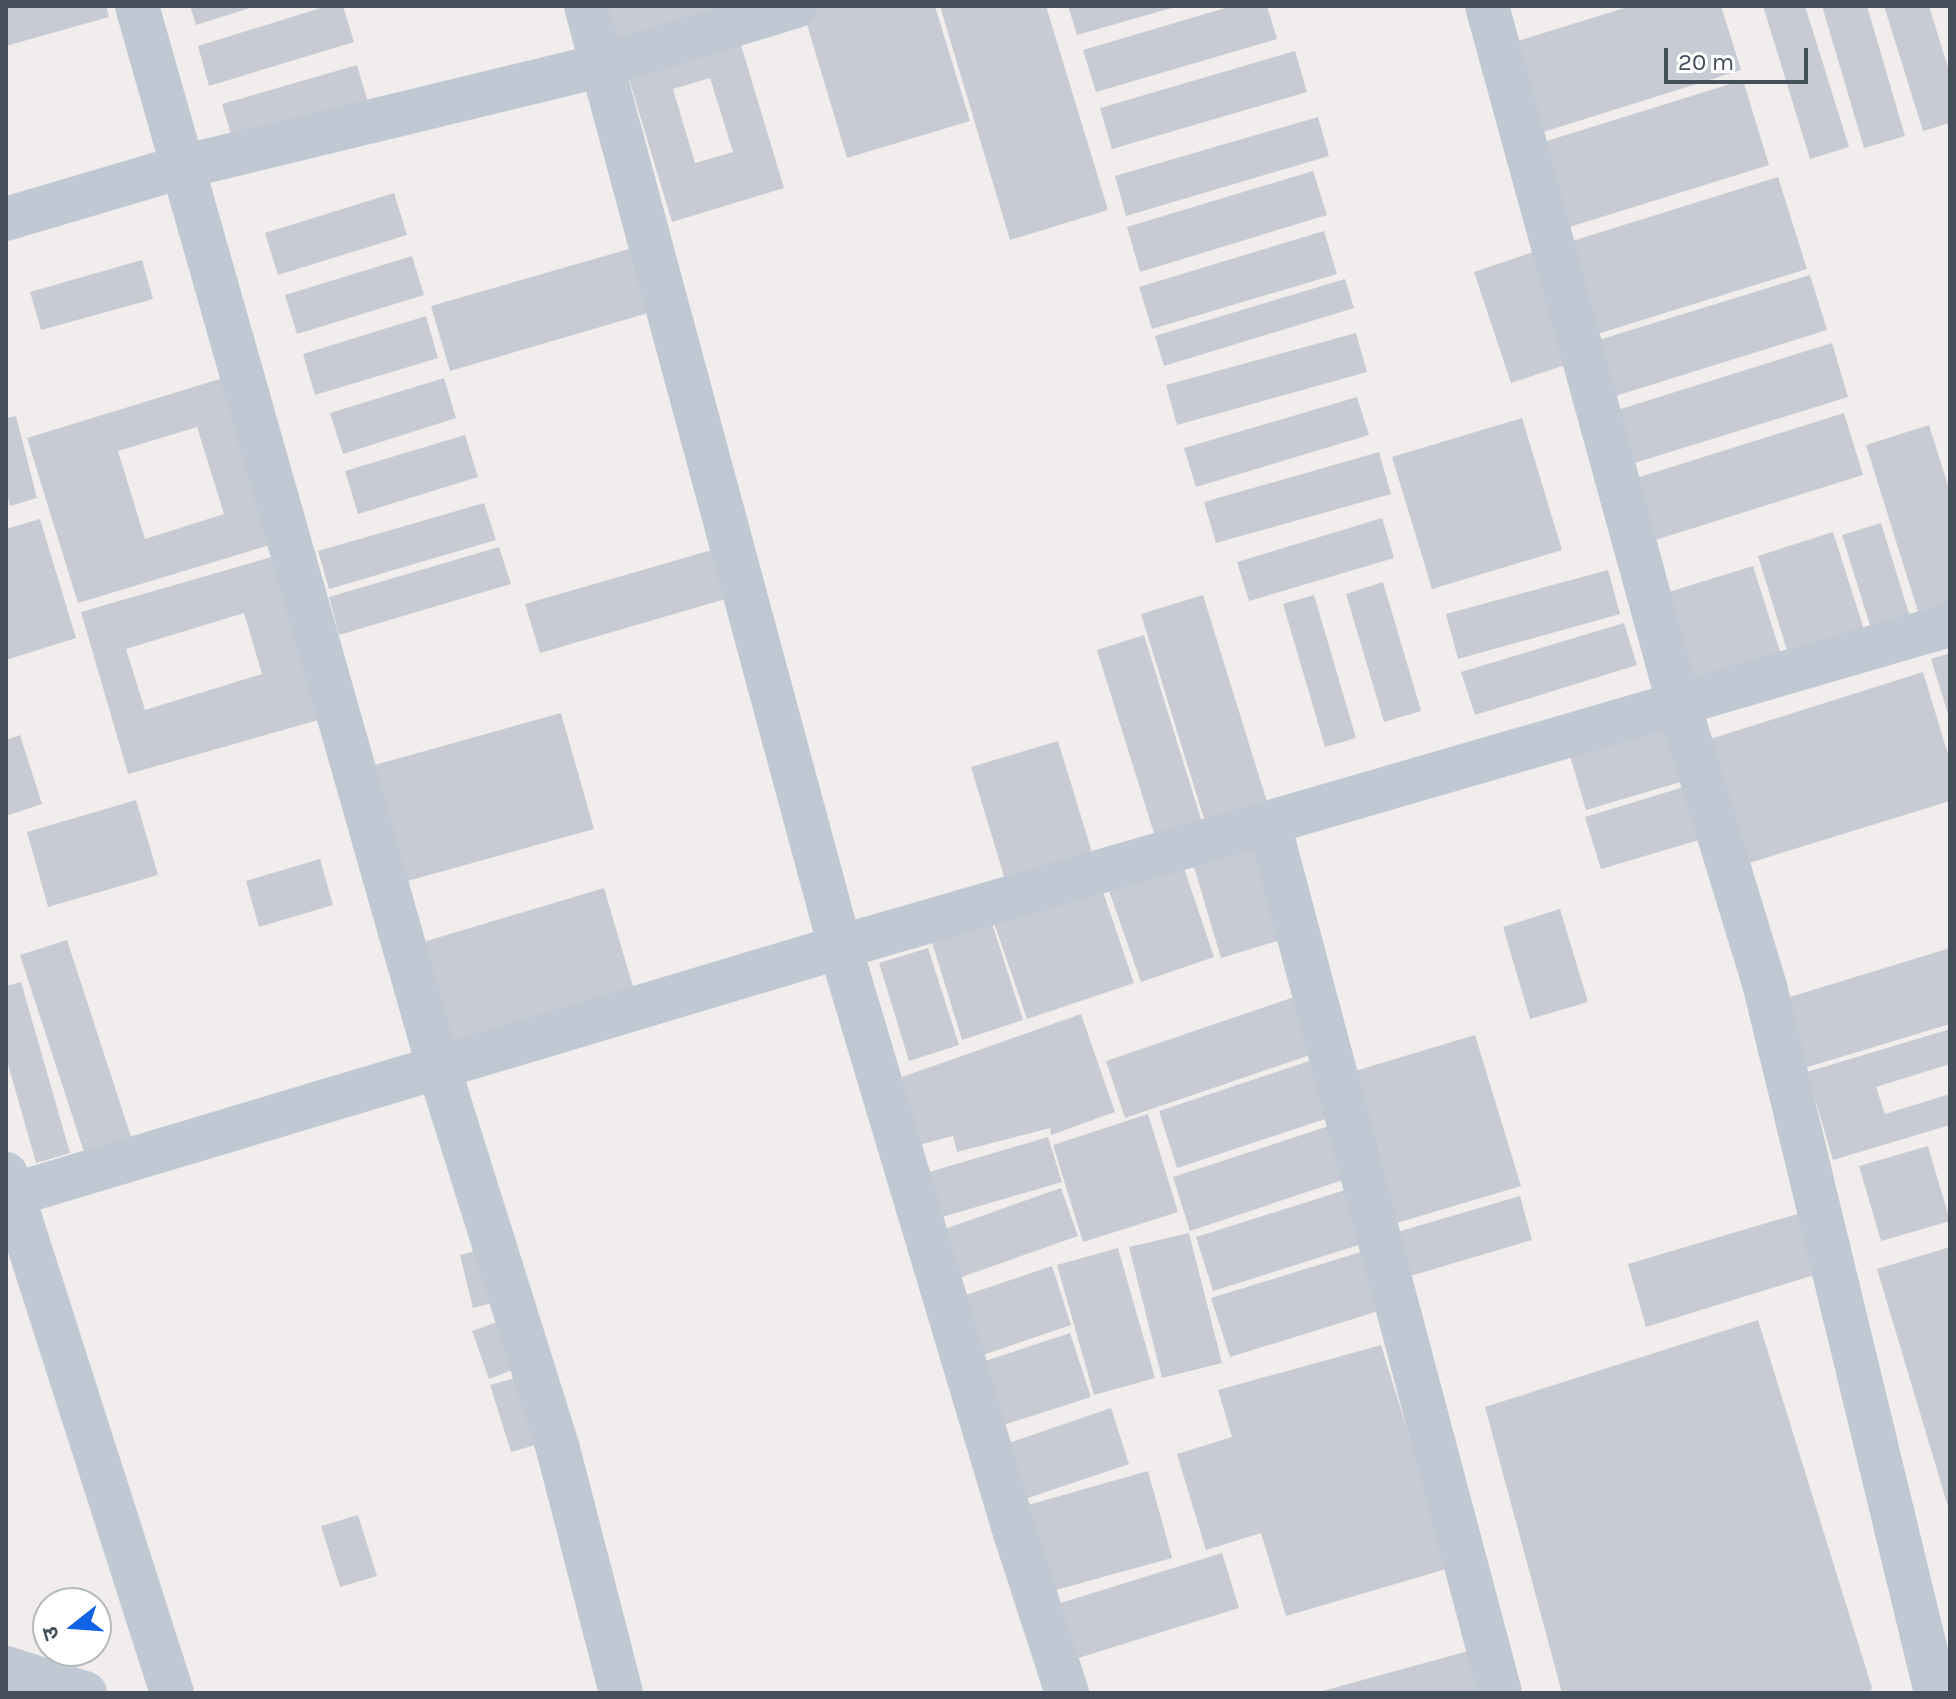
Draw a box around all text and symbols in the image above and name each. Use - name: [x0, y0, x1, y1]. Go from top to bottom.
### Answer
- scale bar: [1668, 32, 1812, 82]
- text: 20 m: [1678, 48, 1734, 76]
- north arrow: [32, 1587, 112, 1667]
- text: उ: [37, 1623, 65, 1643]

